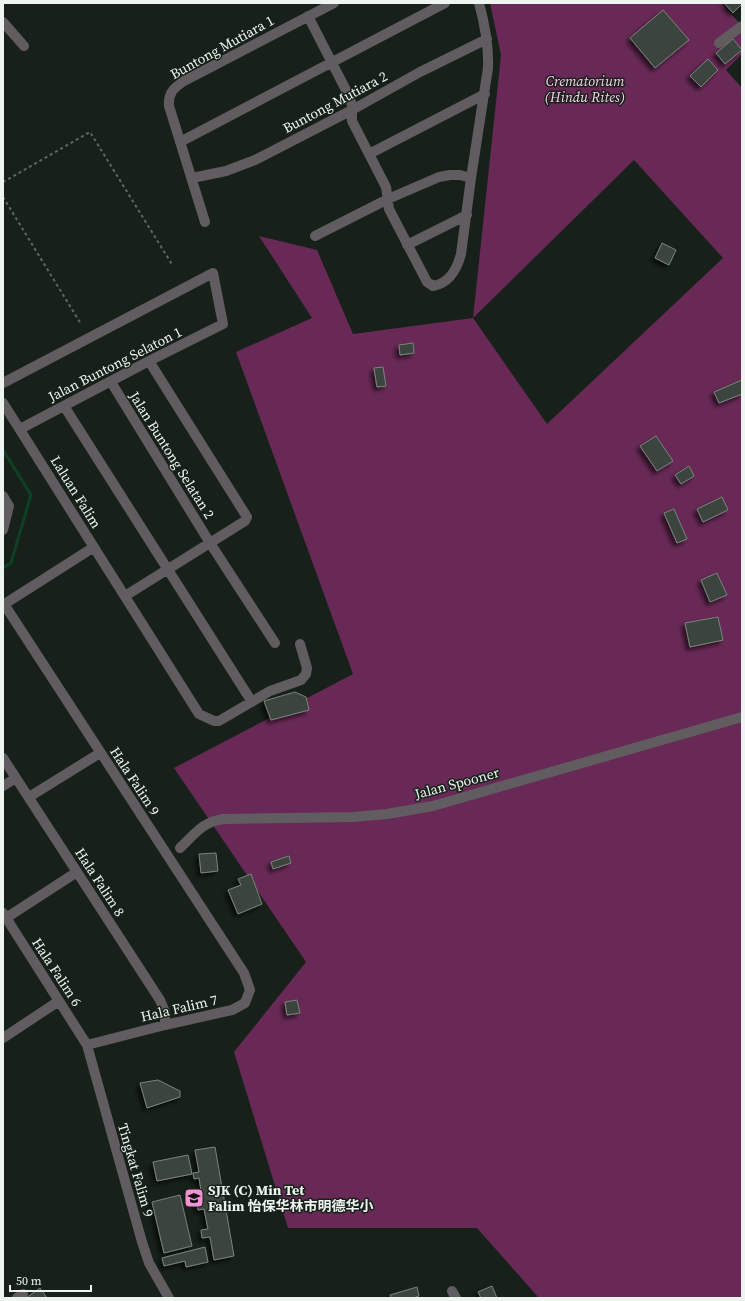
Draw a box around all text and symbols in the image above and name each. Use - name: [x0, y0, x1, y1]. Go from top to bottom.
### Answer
- street label: Buntong Mutiara 1: [167, 10, 277, 84]
- street label: Buntong Mutiara 2: [279, 66, 391, 138]
- park label: Crematorium (Hindu Rites): [545, 71, 625, 107]
- street label: Jalan Buntong Selaton 1: [44, 322, 185, 407]
- street label: Jalan Buntong Selatan 2: [124, 387, 219, 523]
- street label: Laluan Falim: [46, 452, 106, 532]
- street label: Hala Falim 9: [105, 743, 165, 819]
- street label: Jalan Spooner: [411, 762, 502, 804]
- street label: Hala Falim 8: [70, 844, 130, 920]
- street label: Hala Falim 6: [27, 934, 87, 1010]
- street label: Hala Falim 7: [139, 989, 219, 1027]
- street label: Tingkat Falim 9: [113, 1121, 159, 1219]
- place label: SJK (C) Min Tet Falim 怡保华林市明德华小: [208, 1180, 373, 1216]
- school or university icon: SJK (C) Min Tet Falim 怡保华林市明德华小: [183, 1187, 205, 1209]
- scale bar: [10, 1267, 91, 1293]
- text: 50 m: [16, 1273, 42, 1289]

